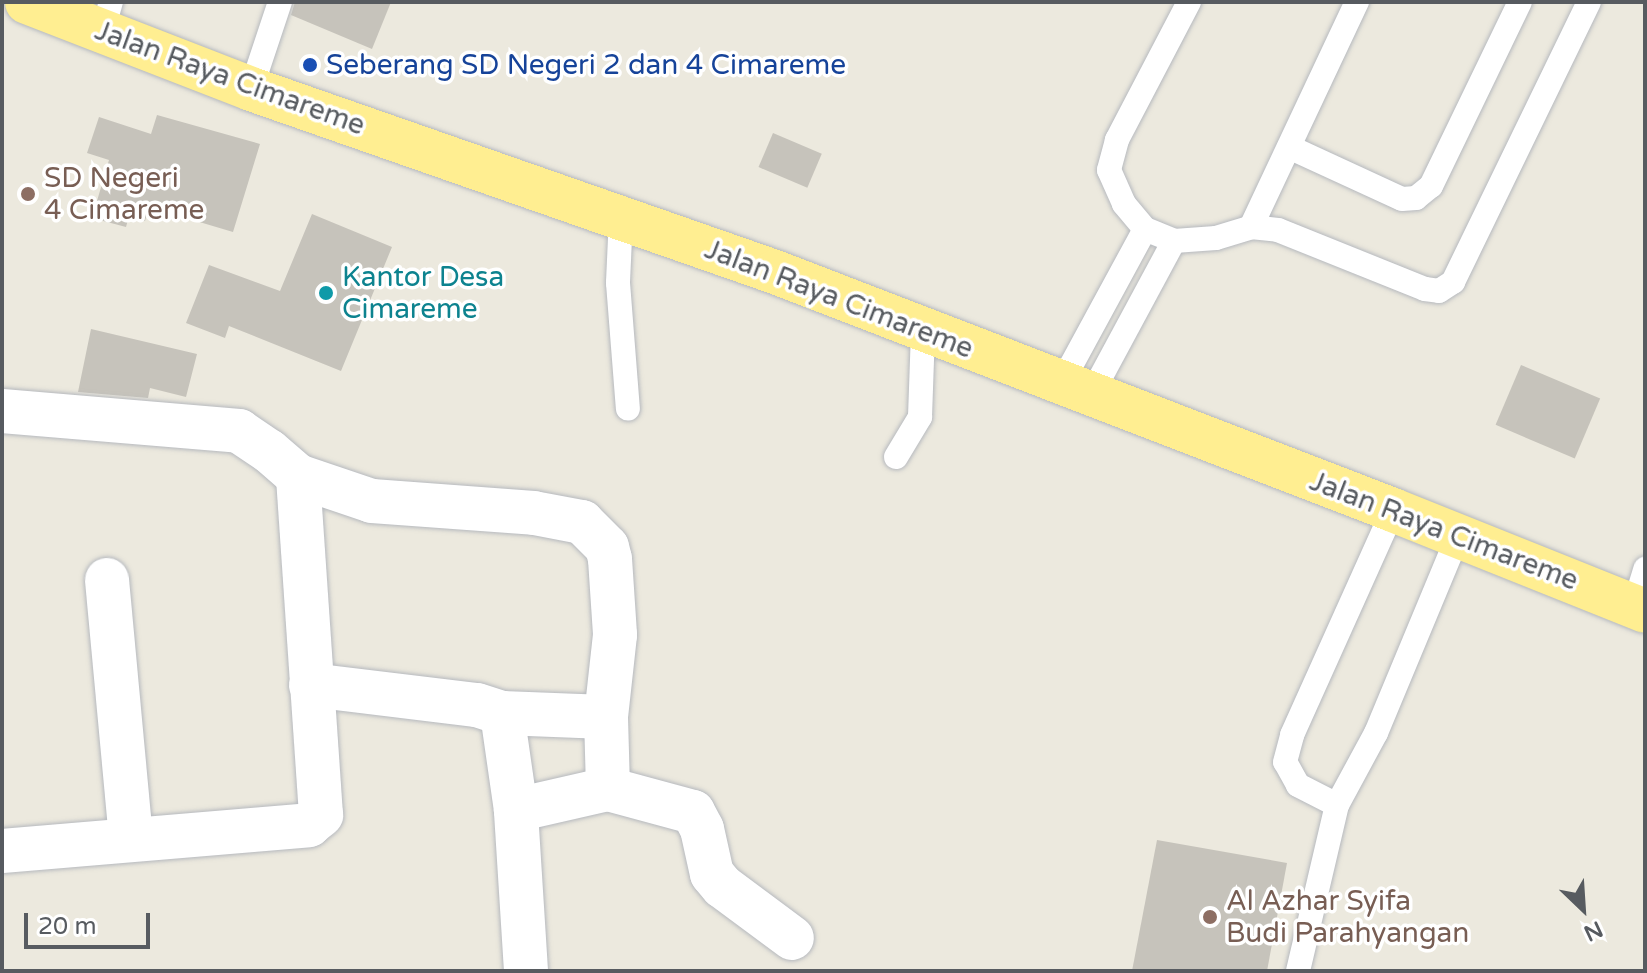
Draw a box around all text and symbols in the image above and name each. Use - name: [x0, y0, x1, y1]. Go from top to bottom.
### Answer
- street label: Jalan Raya Cimareme: [90, 14, 370, 142]
- place label: Seberang SD Negeri 2 dan 4 Cimareme: [326, 48, 846, 82]
- marker: Seberang SD Negeri 2 dan 4 Cimareme: [301, 56, 319, 74]
- place label: SD Negeri 4 Cimareme: [44, 161, 204, 227]
- marker: SD Negeri 4 Cimareme: [19, 185, 37, 203]
- street label: Jalan Raya Cimareme: [700, 232, 978, 366]
- place label: Kantor Desa Cimareme: [342, 260, 504, 326]
- marker: Kantor Desa Cimareme: [317, 284, 335, 302]
- street label: Jalan Raya Cimareme: [1305, 464, 1583, 598]
- north arrow: [1543, 869, 1623, 949]
- place label: Al Azhar Syifa Budi Parahyangan: [1226, 884, 1469, 950]
- scale bar: [28, 897, 154, 947]
- marker: Al Azhar Syifa Budi Parahyangan: [1201, 908, 1219, 926]
- text: 20 m: [38, 912, 96, 941]
- text: N: [1580, 915, 1607, 946]

